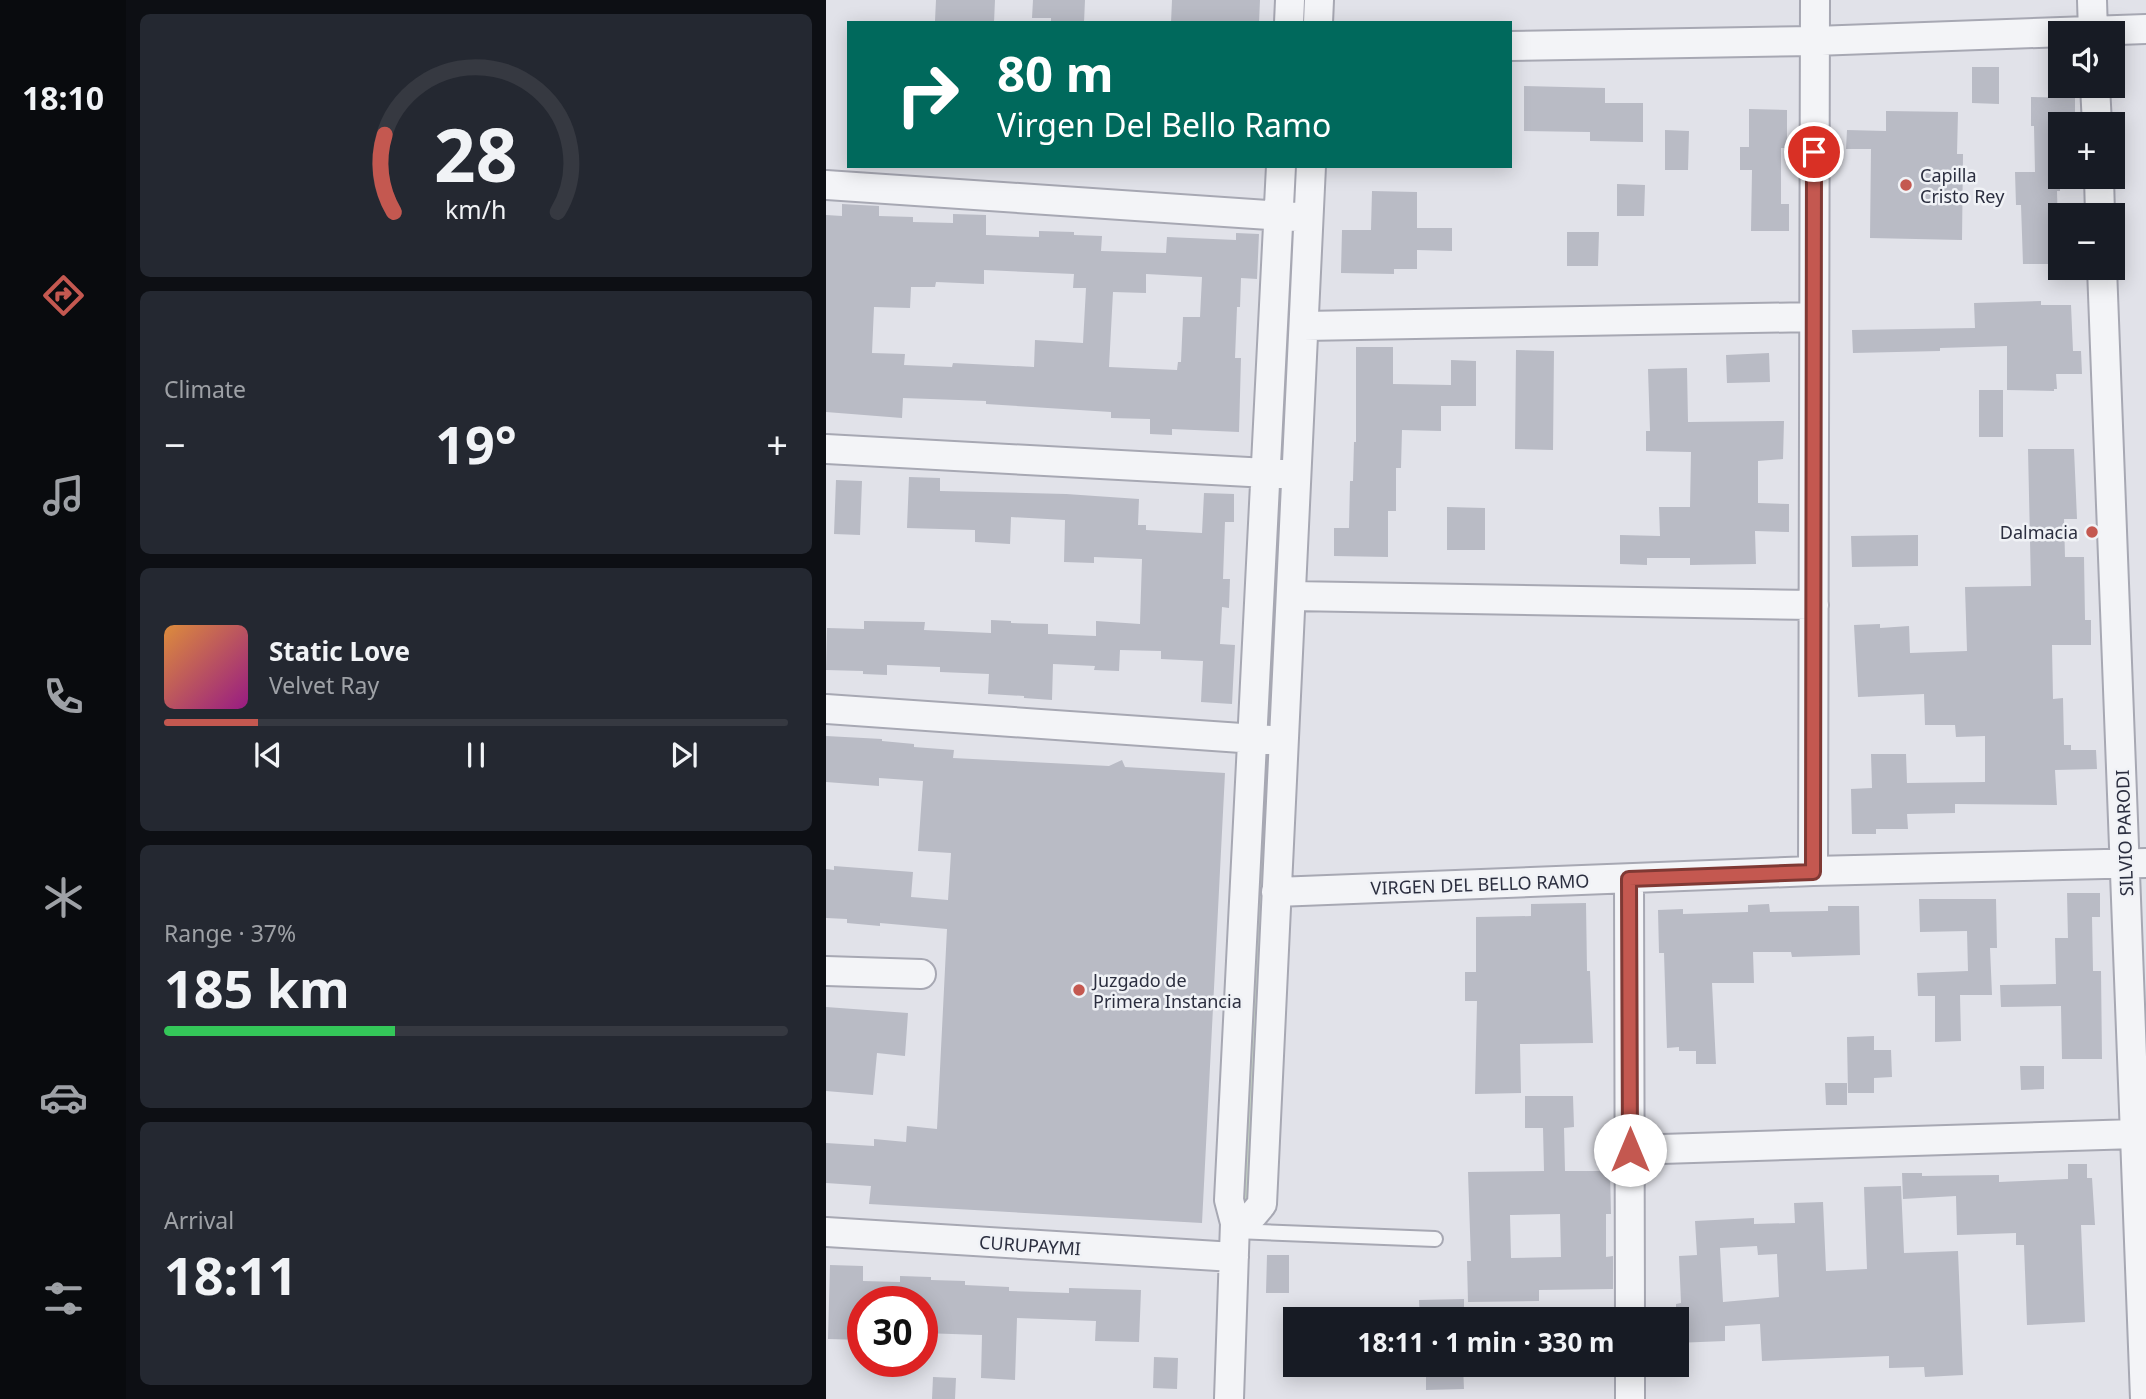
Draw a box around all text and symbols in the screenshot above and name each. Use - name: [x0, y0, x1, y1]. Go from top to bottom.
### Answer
- map controls: [2048, 21, 2125, 280]
- button: sound: [2048, 21, 2125, 98]
- text: 80 m: [997, 40, 1114, 106]
- icon: right: [882, 49, 973, 140]
- text: 18:10: [22, 76, 104, 119]
- text: Virgen Del Bello Ramo: [997, 103, 1331, 146]
- text: 28: [434, 104, 518, 203]
- button: +: [2048, 112, 2125, 189]
- pin: [1784, 122, 1844, 182]
- icon: arrive: [1795, 133, 1833, 171]
- place label: Capilla Cristo Rey: [1920, 163, 2005, 208]
- marker: Capilla Cristo Rey: [1898, 177, 1914, 193]
- text: km/h: [445, 191, 507, 225]
- button: −: [2048, 203, 2125, 280]
- icon: directions: [39, 271, 88, 320]
- text: Climate: [164, 373, 246, 405]
- text: 19°: [435, 408, 517, 479]
- text: −: [164, 418, 186, 470]
- text: +: [766, 418, 788, 470]
- icon: music: [39, 471, 88, 520]
- place label: Dalmacia: [2000, 520, 2078, 544]
- marker: Dalmacia: [2084, 524, 2100, 540]
- text: Static Love: [269, 633, 410, 669]
- text: Velvet Ray: [269, 669, 379, 701]
- icon: phone: [39, 672, 88, 721]
- icon: previous: [249, 736, 287, 774]
- icon: pause: [457, 736, 495, 774]
- icon: next: [665, 736, 703, 774]
- street label: SILVIO PARODI: [2110, 769, 2138, 897]
- street label: VIRGEN DEL BELLO RAMO: [1370, 868, 1590, 900]
- icon: climate: [39, 873, 88, 922]
- text: Range · 37%: [164, 917, 296, 949]
- text: 185 km: [164, 952, 350, 1023]
- place label: Juzgado de Primera Instancia: [1091, 968, 1242, 1013]
- marker: Juzgado de Primera Instancia: [1071, 982, 1087, 998]
- icon: car: [39, 1073, 88, 1122]
- position arrow: [1593, 1113, 1667, 1187]
- text: Arrival: [164, 1204, 234, 1236]
- street label: CURUPAYMI: [978, 1229, 1082, 1261]
- text: 18:11: [164, 1239, 298, 1310]
- icon: filters: [39, 1274, 88, 1323]
- speed limit sign: 30: [847, 1286, 938, 1377]
- text: 18:11 · 1 min · 330 m: [1358, 1324, 1614, 1360]

